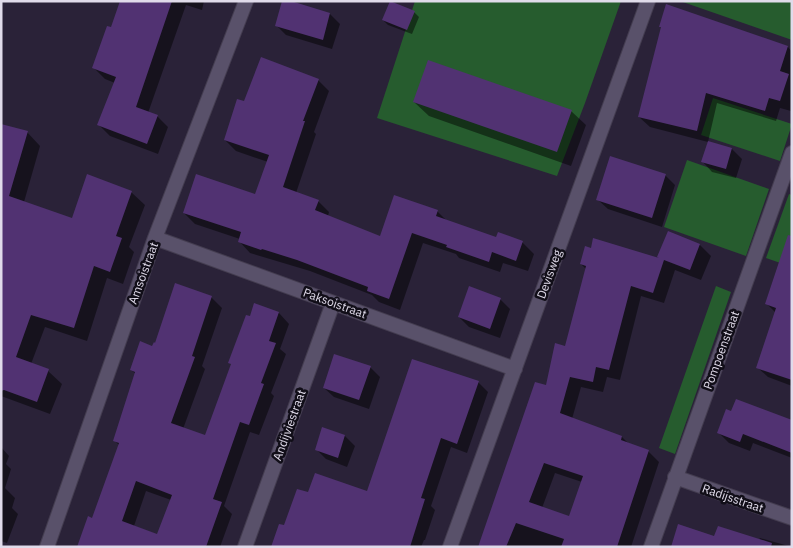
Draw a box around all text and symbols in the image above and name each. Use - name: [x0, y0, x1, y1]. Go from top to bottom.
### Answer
- street label: Amsoistraat: [125, 240, 161, 306]
- street label: Devisweg: [533, 247, 565, 301]
- street label: Paksoistraat: [301, 285, 369, 321]
- street label: Pompoenstraat: [700, 309, 742, 391]
- street label: Andijviestraat: [269, 388, 309, 462]
- street label: Radijsstraat: [700, 480, 766, 516]

